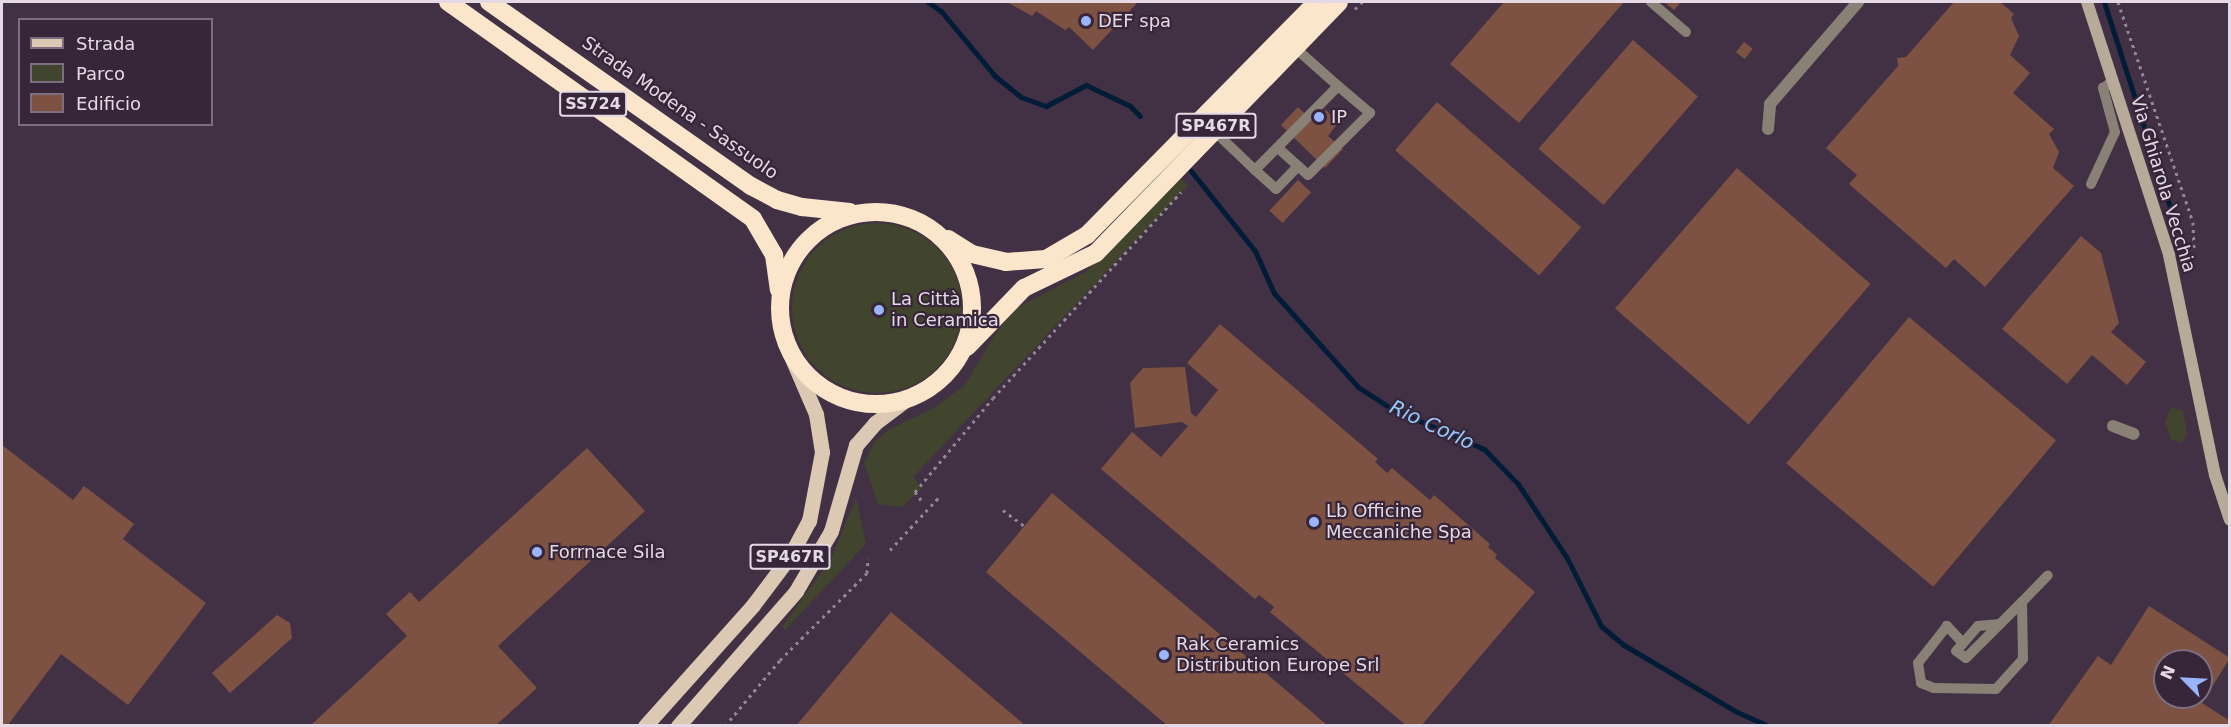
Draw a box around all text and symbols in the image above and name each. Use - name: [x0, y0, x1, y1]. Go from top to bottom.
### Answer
- place label: DEF spa: [1098, 10, 1171, 32]
- marker: DEF spa: [1079, 14, 1093, 28]
- legend: [18, 18, 213, 126]
- street label: Strada Modena - Sassuolo: [578, 32, 782, 184]
- text: Strada: [76, 33, 135, 54]
- text: Parco: [76, 63, 125, 84]
- road number: SS724: [558, 91, 628, 117]
- text: Edificio: [76, 93, 141, 114]
- street label: Via Ghiarola Vecchia: [2126, 93, 2200, 275]
- place label: IP: [1331, 106, 1347, 128]
- marker: IP: [1312, 110, 1326, 124]
- road number: SP467R: [1176, 113, 1256, 139]
- place label: La Città in Ceramica: [891, 289, 999, 332]
- marker: La Città in Ceramica: [872, 303, 886, 317]
- water label: Rio Corlo: [1386, 395, 1478, 455]
- place label: Lb Officine Meccaniche Spa: [1326, 501, 1472, 544]
- marker: Lb Officine Meccaniche Spa: [1307, 515, 1321, 529]
- place label: Forrnace Sila: [549, 541, 665, 563]
- road number: SP467R: [750, 544, 830, 570]
- marker: Forrnace Sila: [530, 545, 544, 559]
- place label: Rak Ceramics Distribution Europe Srl: [1176, 634, 1380, 676]
- marker: Rak Ceramics Distribution Europe Srl: [1157, 648, 1171, 662]
- north arrow: [2153, 649, 2213, 709]
- text: N: [2157, 662, 2179, 682]

